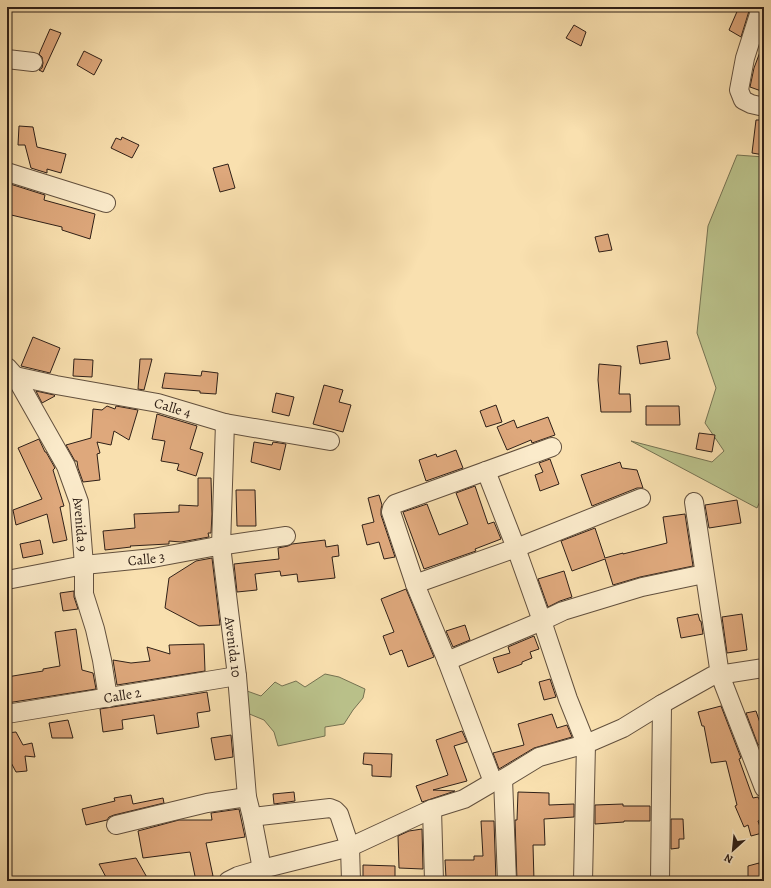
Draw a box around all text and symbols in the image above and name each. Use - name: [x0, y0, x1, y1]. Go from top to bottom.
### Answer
- street label: Calle 4: [152, 393, 194, 422]
- street label: Avenida 9: [68, 493, 92, 552]
- street label: Calle 3: [127, 546, 166, 570]
- street label: Avenida 10: [220, 615, 247, 679]
- street label: Calle 2: [102, 682, 143, 707]
- north arrow: [713, 830, 753, 870]
- text: N: [722, 850, 736, 867]

